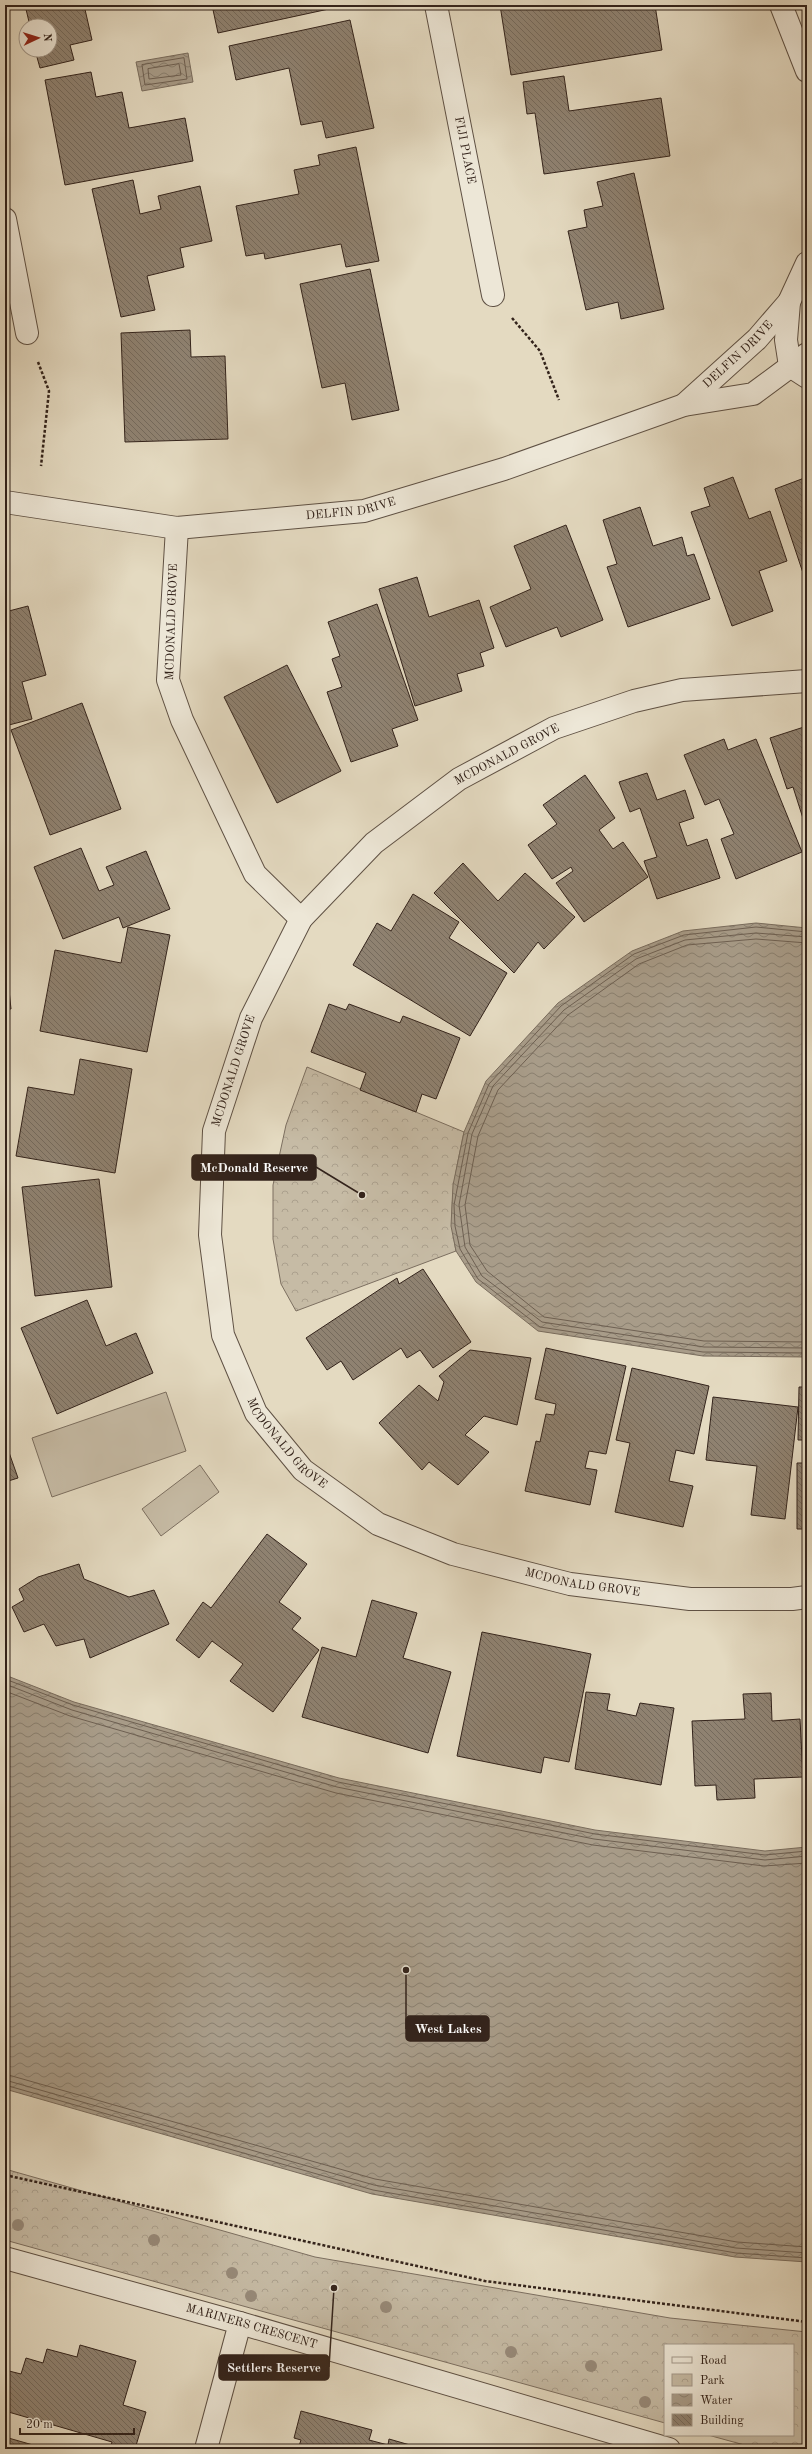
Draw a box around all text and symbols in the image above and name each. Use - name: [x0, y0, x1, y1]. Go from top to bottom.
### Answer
- north arrow: [18, 18, 58, 58]
- text: N: [41, 33, 52, 43]
- street label: FIJI PLACE: [452, 115, 477, 185]
- street label: DELFIN DRIVE: [701, 319, 775, 390]
- street label: DELFIN DRIVE: [305, 496, 397, 522]
- street label: MCDONALD GROVE: [164, 563, 180, 681]
- street label: MCDONALD GROVE: [453, 722, 561, 788]
- street label: MCDONALD GROVE: [210, 1014, 258, 1128]
- callout: McDonald Reserve: [192, 1155, 316, 1180]
- text: McDonald Reserve: [200, 1162, 308, 1175]
- street label: MCDONALD GROVE: [244, 1396, 329, 1491]
- street label: MCDONALD GROVE: [524, 1567, 641, 1599]
- callout: West Lakes: [406, 2016, 489, 2041]
- text: West Lakes: [414, 2023, 482, 2036]
- street label: MARINERS CRESCENT: [185, 2302, 319, 2351]
- legend: [664, 2344, 794, 2436]
- callout: Settlers Reserve: [219, 2355, 329, 2380]
- text: Road: [700, 2355, 727, 2367]
- text: Settlers Reserve: [227, 2362, 321, 2375]
- text: Park: [700, 2375, 725, 2387]
- text: Water: [700, 2395, 733, 2407]
- scale bar: [20, 2410, 134, 2436]
- text: Building: [700, 2415, 744, 2427]
- text: 20 m: [26, 2419, 53, 2431]

